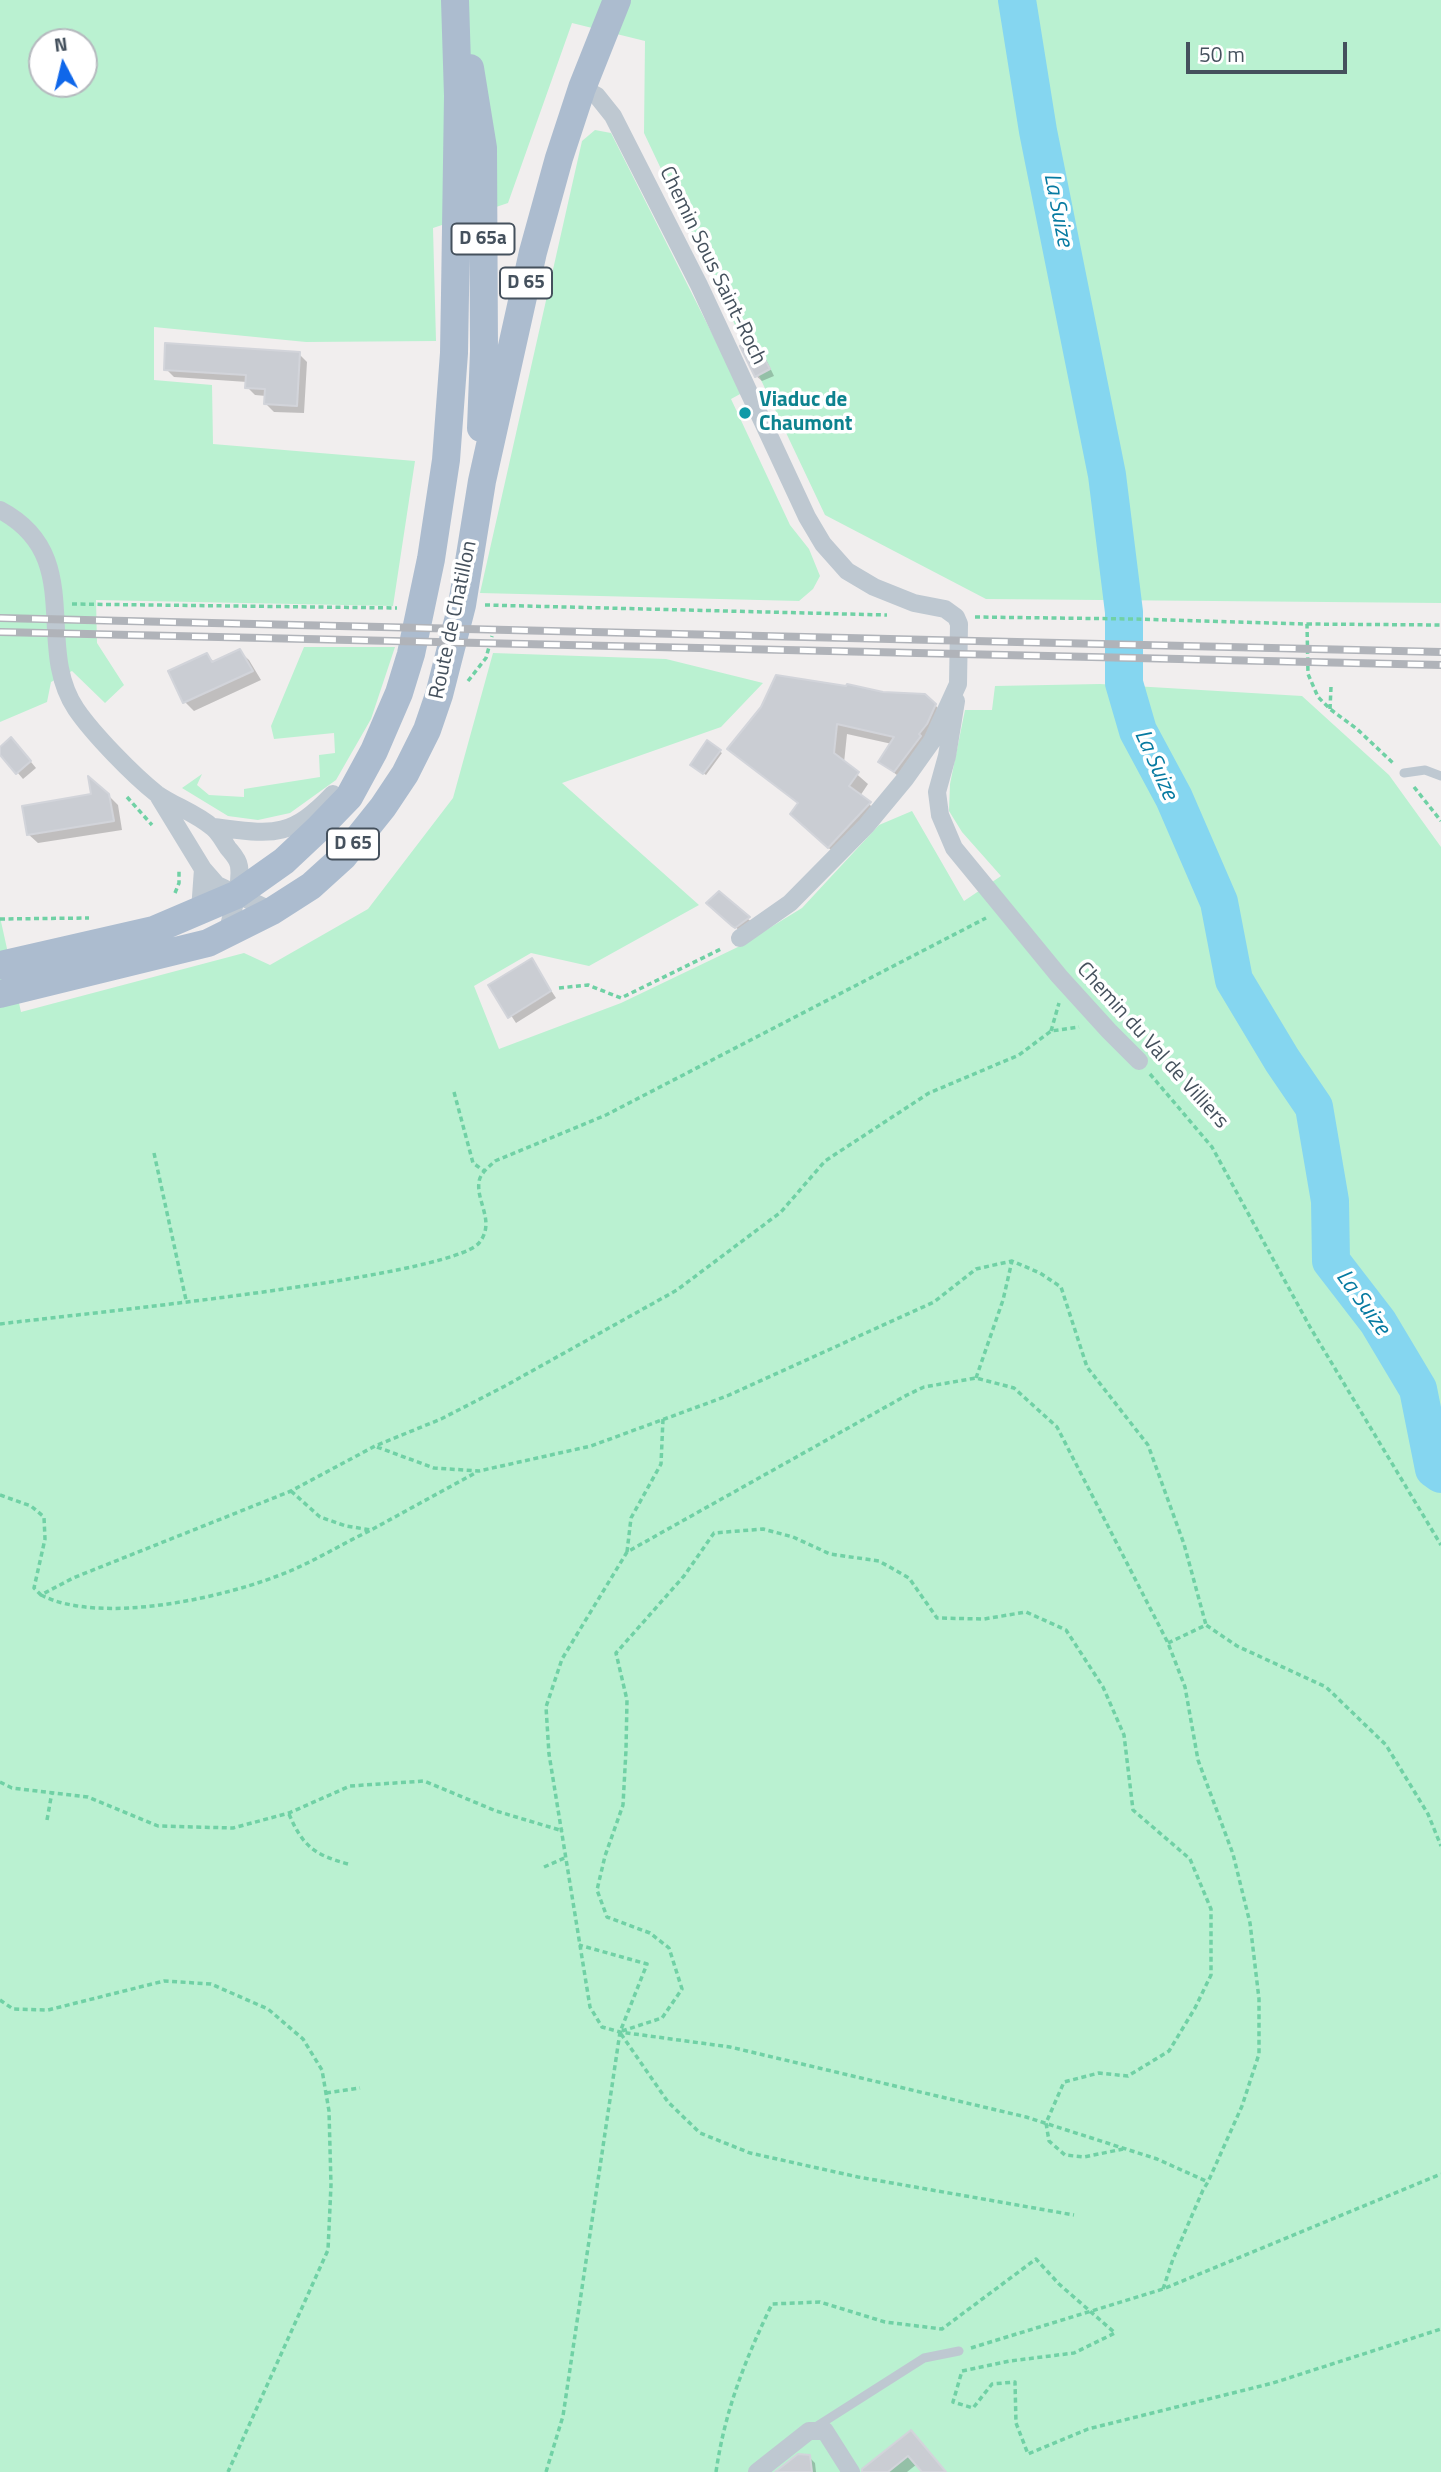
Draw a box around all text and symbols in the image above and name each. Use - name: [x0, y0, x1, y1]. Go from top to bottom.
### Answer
- north arrow: [28, 28, 98, 98]
- text: N: [52, 28, 69, 59]
- scale bar: [1189, 28, 1350, 72]
- text: 50 m: [1199, 38, 1245, 70]
- street label: Chemin Sous Saint-Roch: [653, 163, 771, 369]
- water label: La Suize: [1036, 171, 1078, 249]
- road number: D 65a: [452, 224, 514, 255]
- road number: D 65: [500, 268, 552, 298]
- place label: Viaduc de Chaumont: [759, 388, 852, 438]
- marker: Viaduc de Chaumont: [737, 405, 753, 421]
- street label: Route de Chatillon: [425, 539, 483, 701]
- water label: La Suize: [1127, 726, 1183, 804]
- road number: D 65: [327, 828, 379, 860]
- street label: Chemin du Val de Villiers: [1071, 958, 1233, 1134]
- water label: La Suize: [1329, 1265, 1395, 1341]

